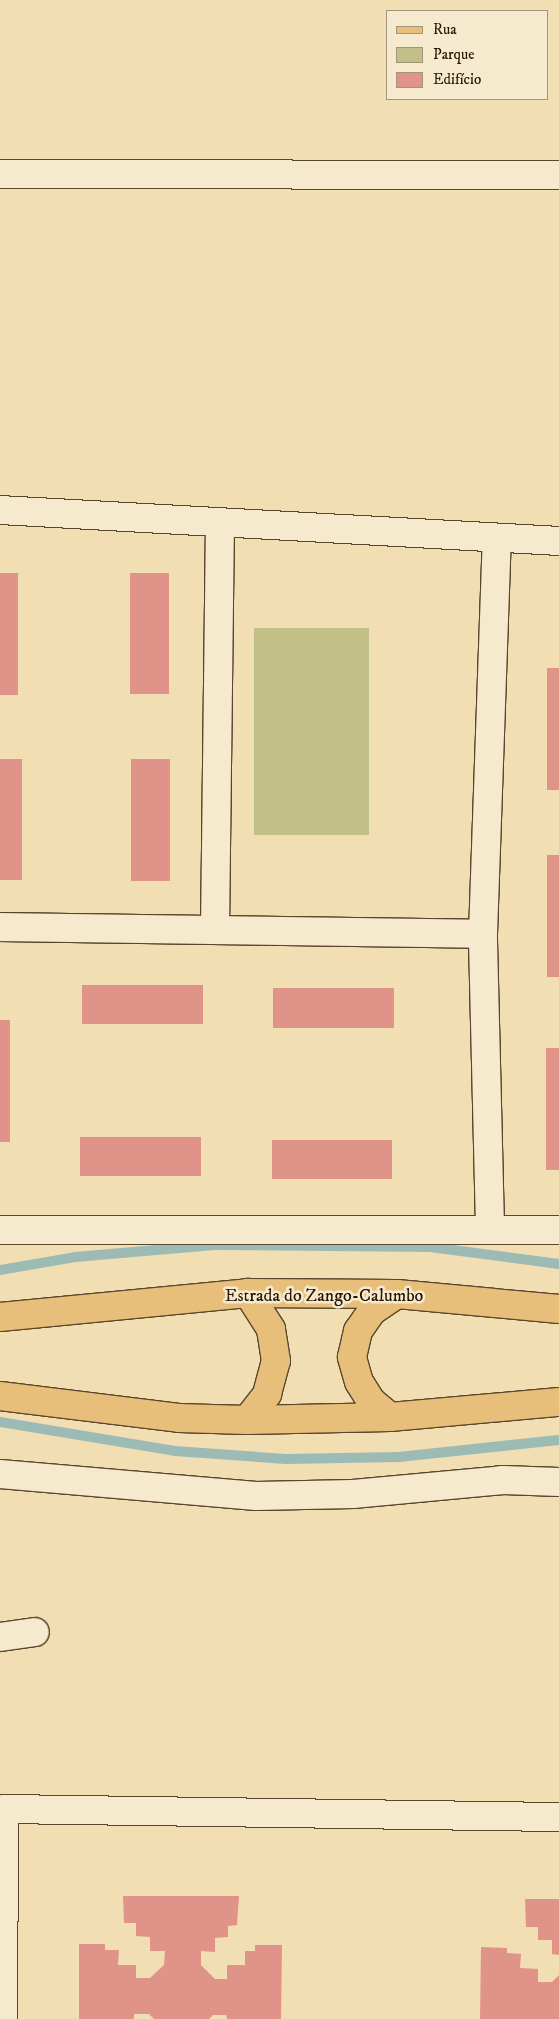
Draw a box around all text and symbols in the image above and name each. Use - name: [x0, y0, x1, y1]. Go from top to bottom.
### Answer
- legend: [386, 10, 549, 100]
- text: Rua: [433, 20, 457, 39]
- text: Parque: [433, 45, 474, 64]
- text: Edifício: [433, 70, 481, 89]
- street label: Estrada do Zango-Calumbo: [225, 1285, 423, 1307]

